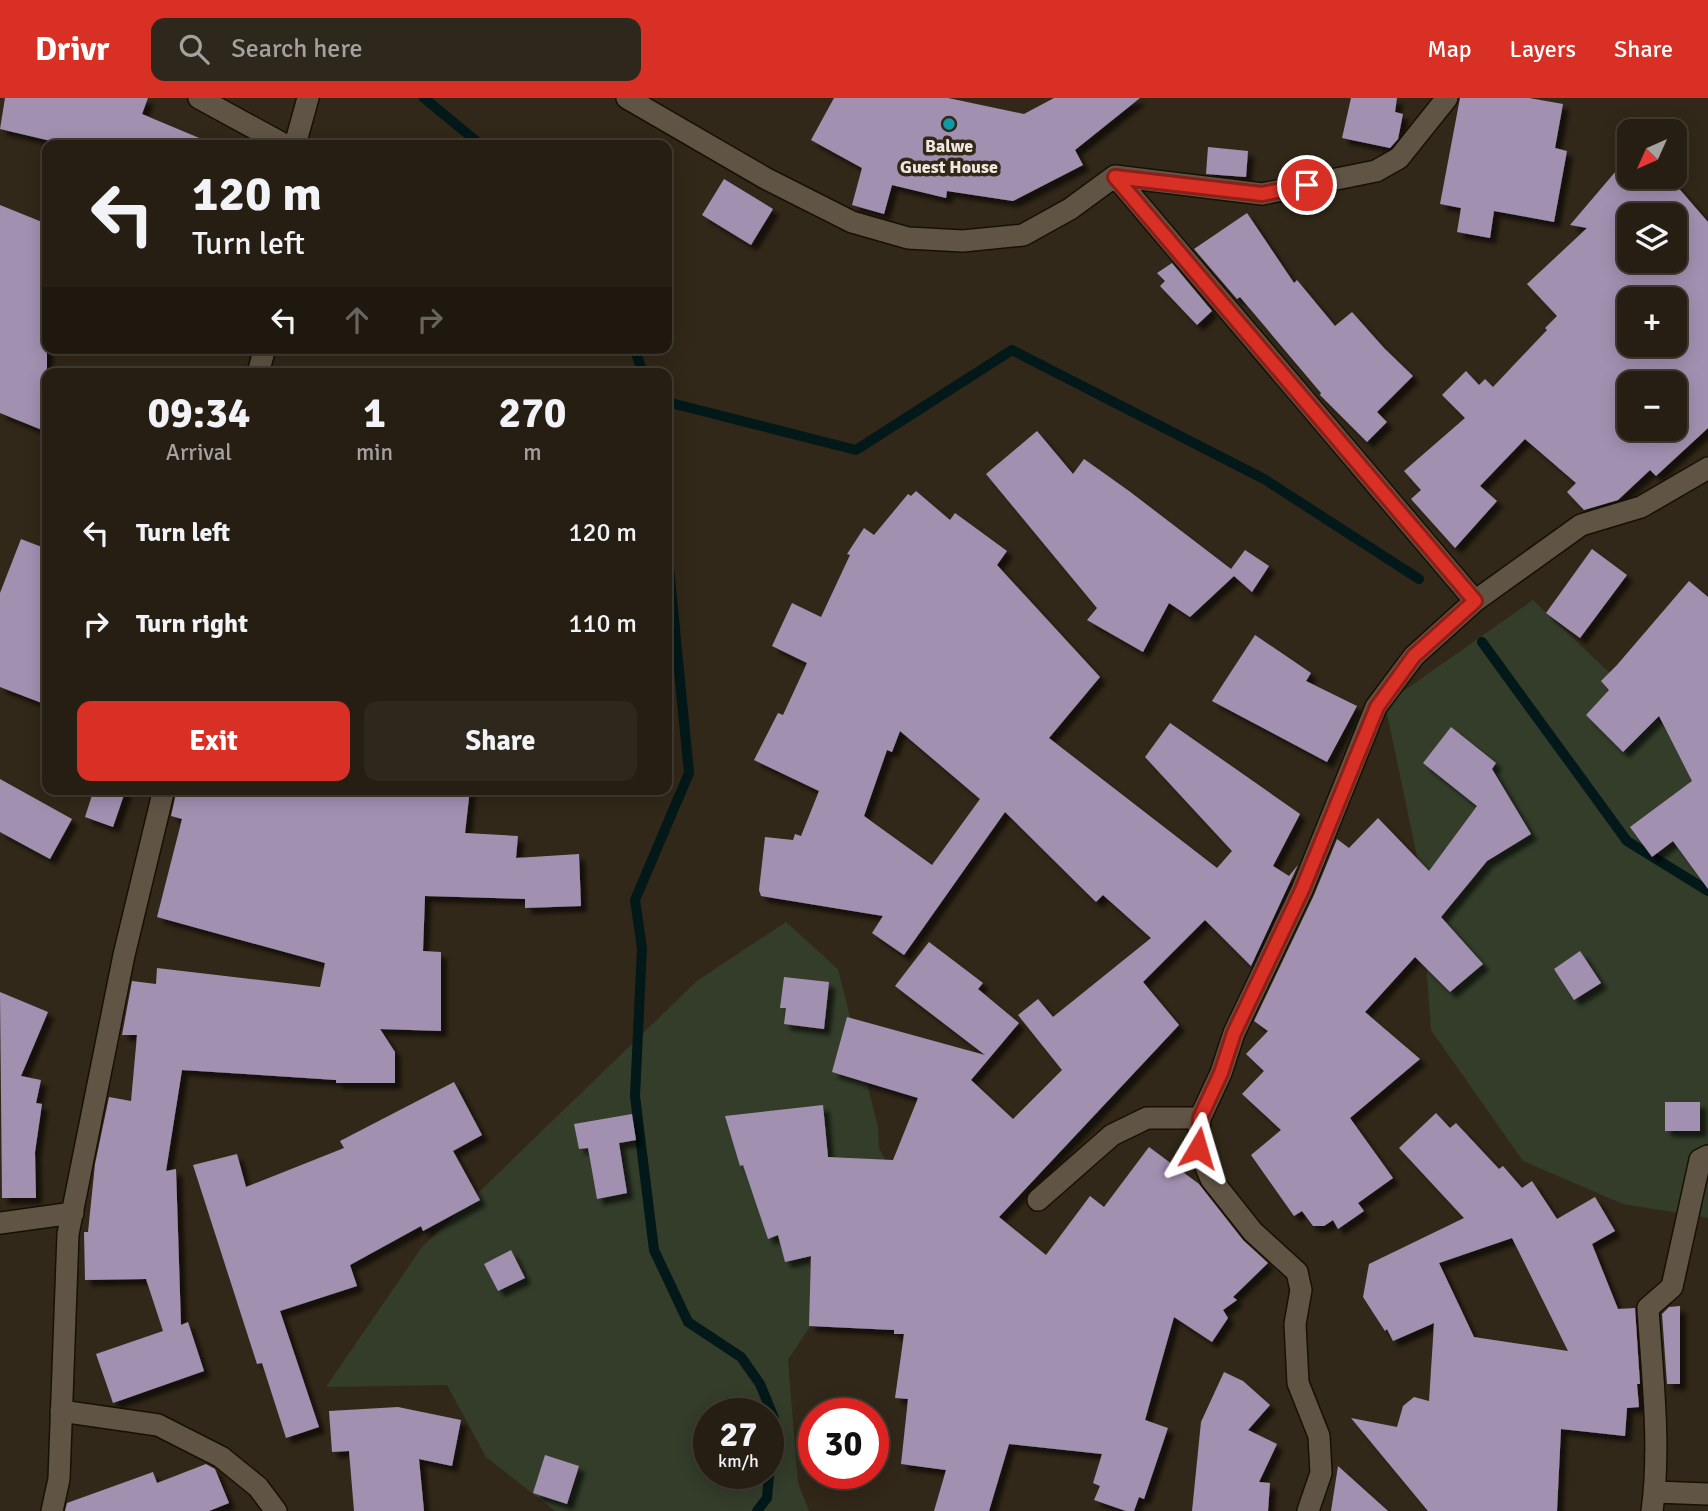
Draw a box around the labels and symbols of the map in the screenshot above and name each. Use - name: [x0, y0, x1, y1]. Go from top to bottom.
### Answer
- marker: Balwe Guest House: [941, 116, 957, 132]
- north arrow: [1617, 119, 1687, 189]
- place label: Balwe Guest House: [900, 135, 998, 178]
- pin: [1277, 155, 1337, 215]
- position arrow: [1161, 1111, 1235, 1185]
- speed limit sign: 30: [798, 1398, 889, 1489]

